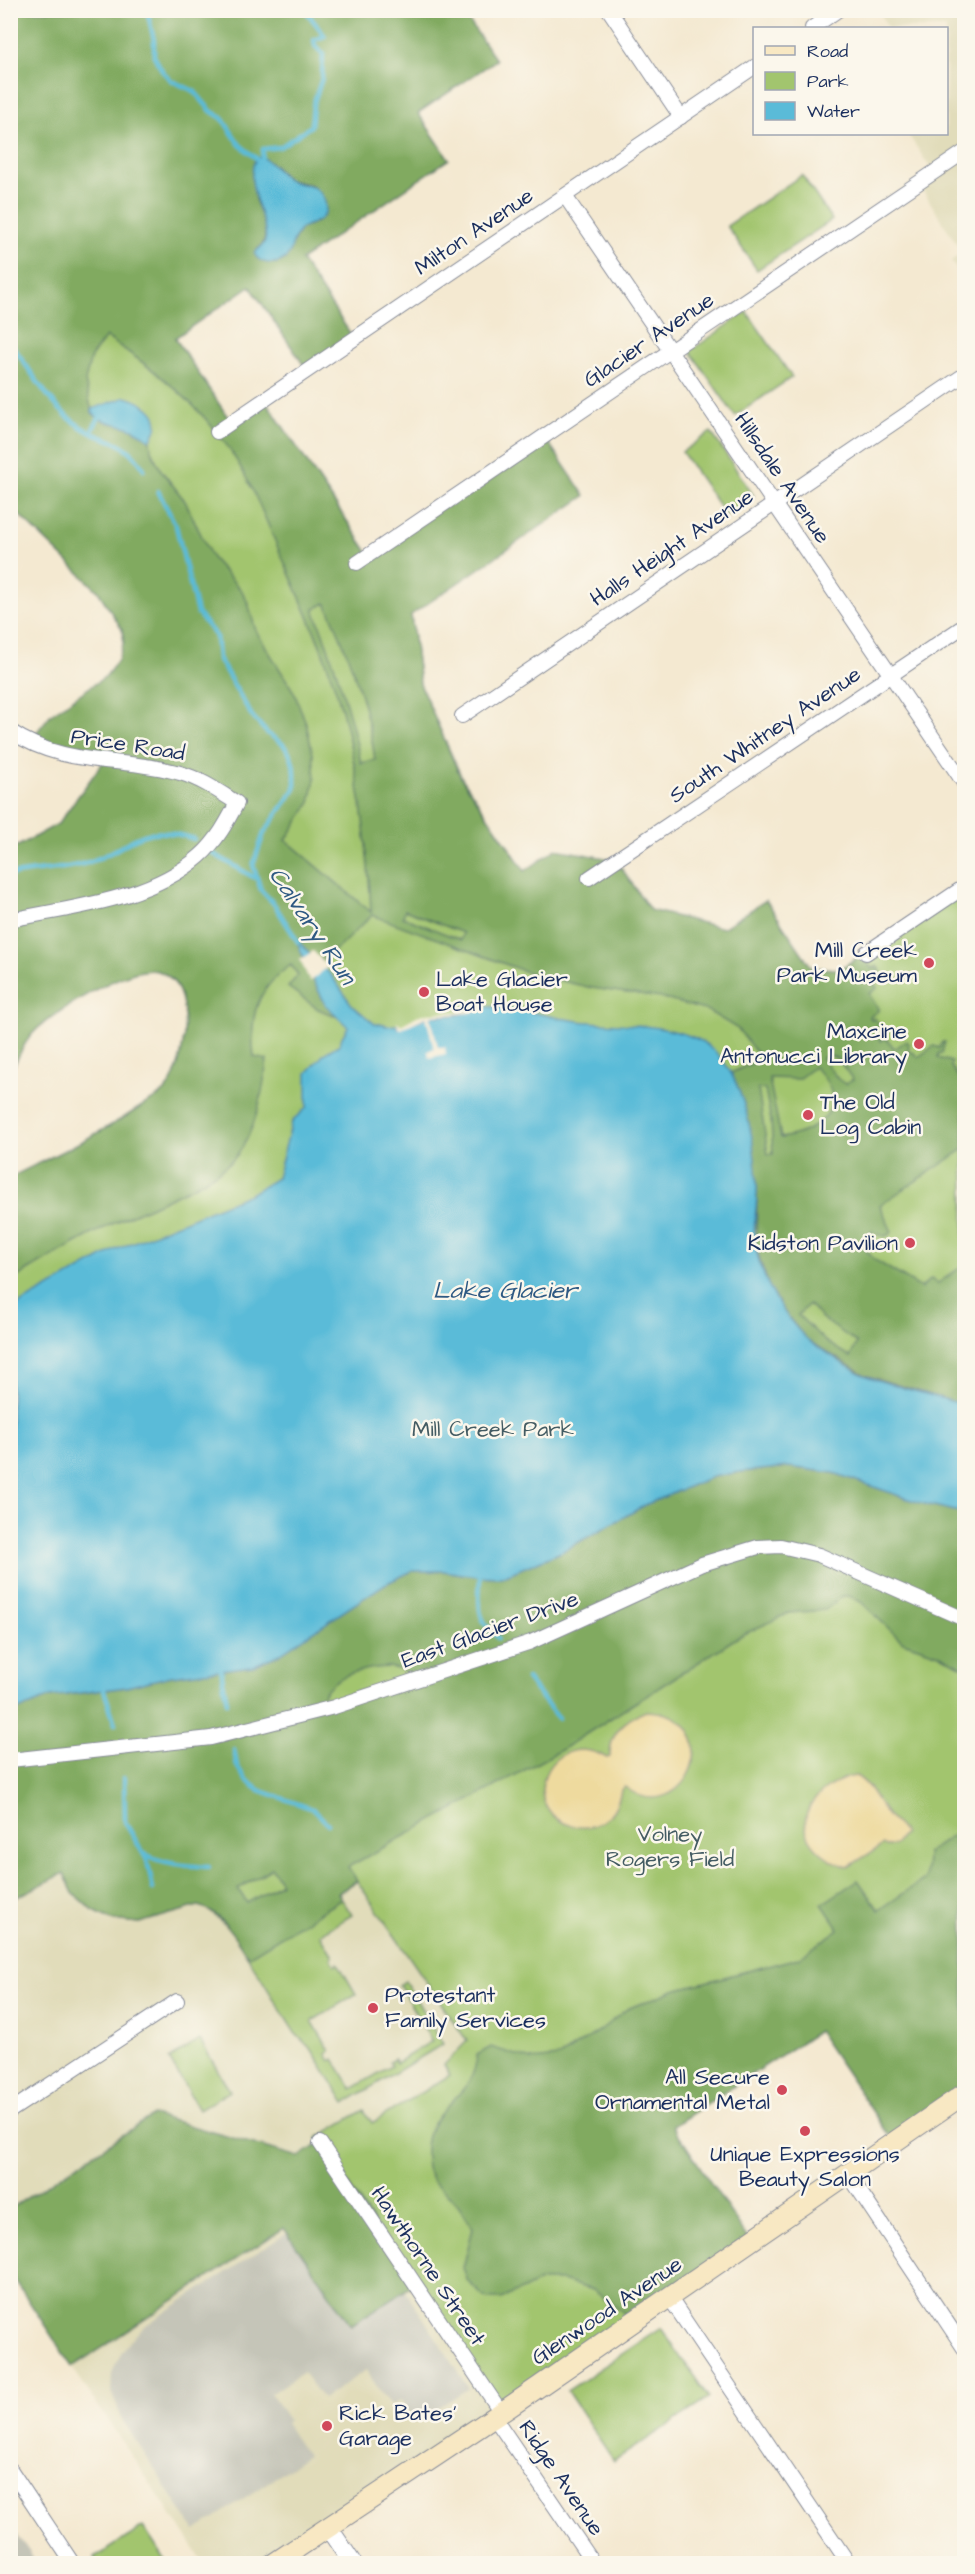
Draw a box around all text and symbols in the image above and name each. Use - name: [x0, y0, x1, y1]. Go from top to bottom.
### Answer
- legend: [753, 27, 948, 135]
- text: Road: [807, 39, 848, 64]
- text: Park: [807, 69, 849, 94]
- text: Water: [807, 99, 860, 124]
- street label: Milton Avenue: [408, 181, 540, 283]
- street label: Glacier Avenue: [578, 285, 721, 395]
- street label: Hillsdale Avenue: [726, 406, 838, 550]
- street label: Halls Height Avenue: [584, 482, 761, 615]
- street label: South Whitney Avenue: [663, 659, 868, 812]
- street label: Price Road: [69, 721, 187, 769]
- water label: Calvary Run: [260, 861, 365, 993]
- place label: Mill Creek Park Museum: [777, 935, 917, 991]
- marker: Mill Creek Park Museum: [922, 956, 936, 970]
- place label: Lake Glacier Boat House: [436, 964, 568, 1020]
- marker: Lake Glacier Boat House: [417, 985, 431, 999]
- place label: Maxcine Antonucci Library: [720, 1016, 907, 1073]
- marker: Maxcine Antonucci Library: [912, 1037, 926, 1051]
- place label: The Old Log Cabin: [820, 1087, 921, 1144]
- marker: The Old Log Cabin: [801, 1108, 815, 1122]
- place label: Kidston Pavilion: [748, 1228, 898, 1259]
- marker: Kidston Pavilion: [903, 1236, 917, 1250]
- water label: Lake Glacier: [433, 1274, 580, 1308]
- park label: Mill Creek Park: [412, 1414, 574, 1445]
- street label: East Glacier Drive: [397, 1584, 583, 1676]
- park label: Volney Rogers Field: [606, 1819, 734, 1876]
- place label: Protestant Family Services: [385, 1980, 546, 2037]
- marker: Protestant Family Services: [366, 2001, 380, 2015]
- place label: All Secure Ornamental Metal: [595, 2062, 770, 2118]
- marker: All Secure Ornamental Metal: [775, 2083, 789, 2097]
- marker: Unique Expressions Beauty Salon: [798, 2124, 812, 2138]
- place label: Unique Expressions Beauty Salon: [710, 2139, 900, 2196]
- street label: Hawthorne Street: [363, 2180, 493, 2352]
- street label: Glenwood Avenue: [526, 2249, 689, 2373]
- place label: Rick Bates' Garage: [339, 2398, 457, 2455]
- street label: Ridge Avenue: [510, 2414, 611, 2543]
- marker: Rick Bates' Garage: [320, 2419, 334, 2433]

